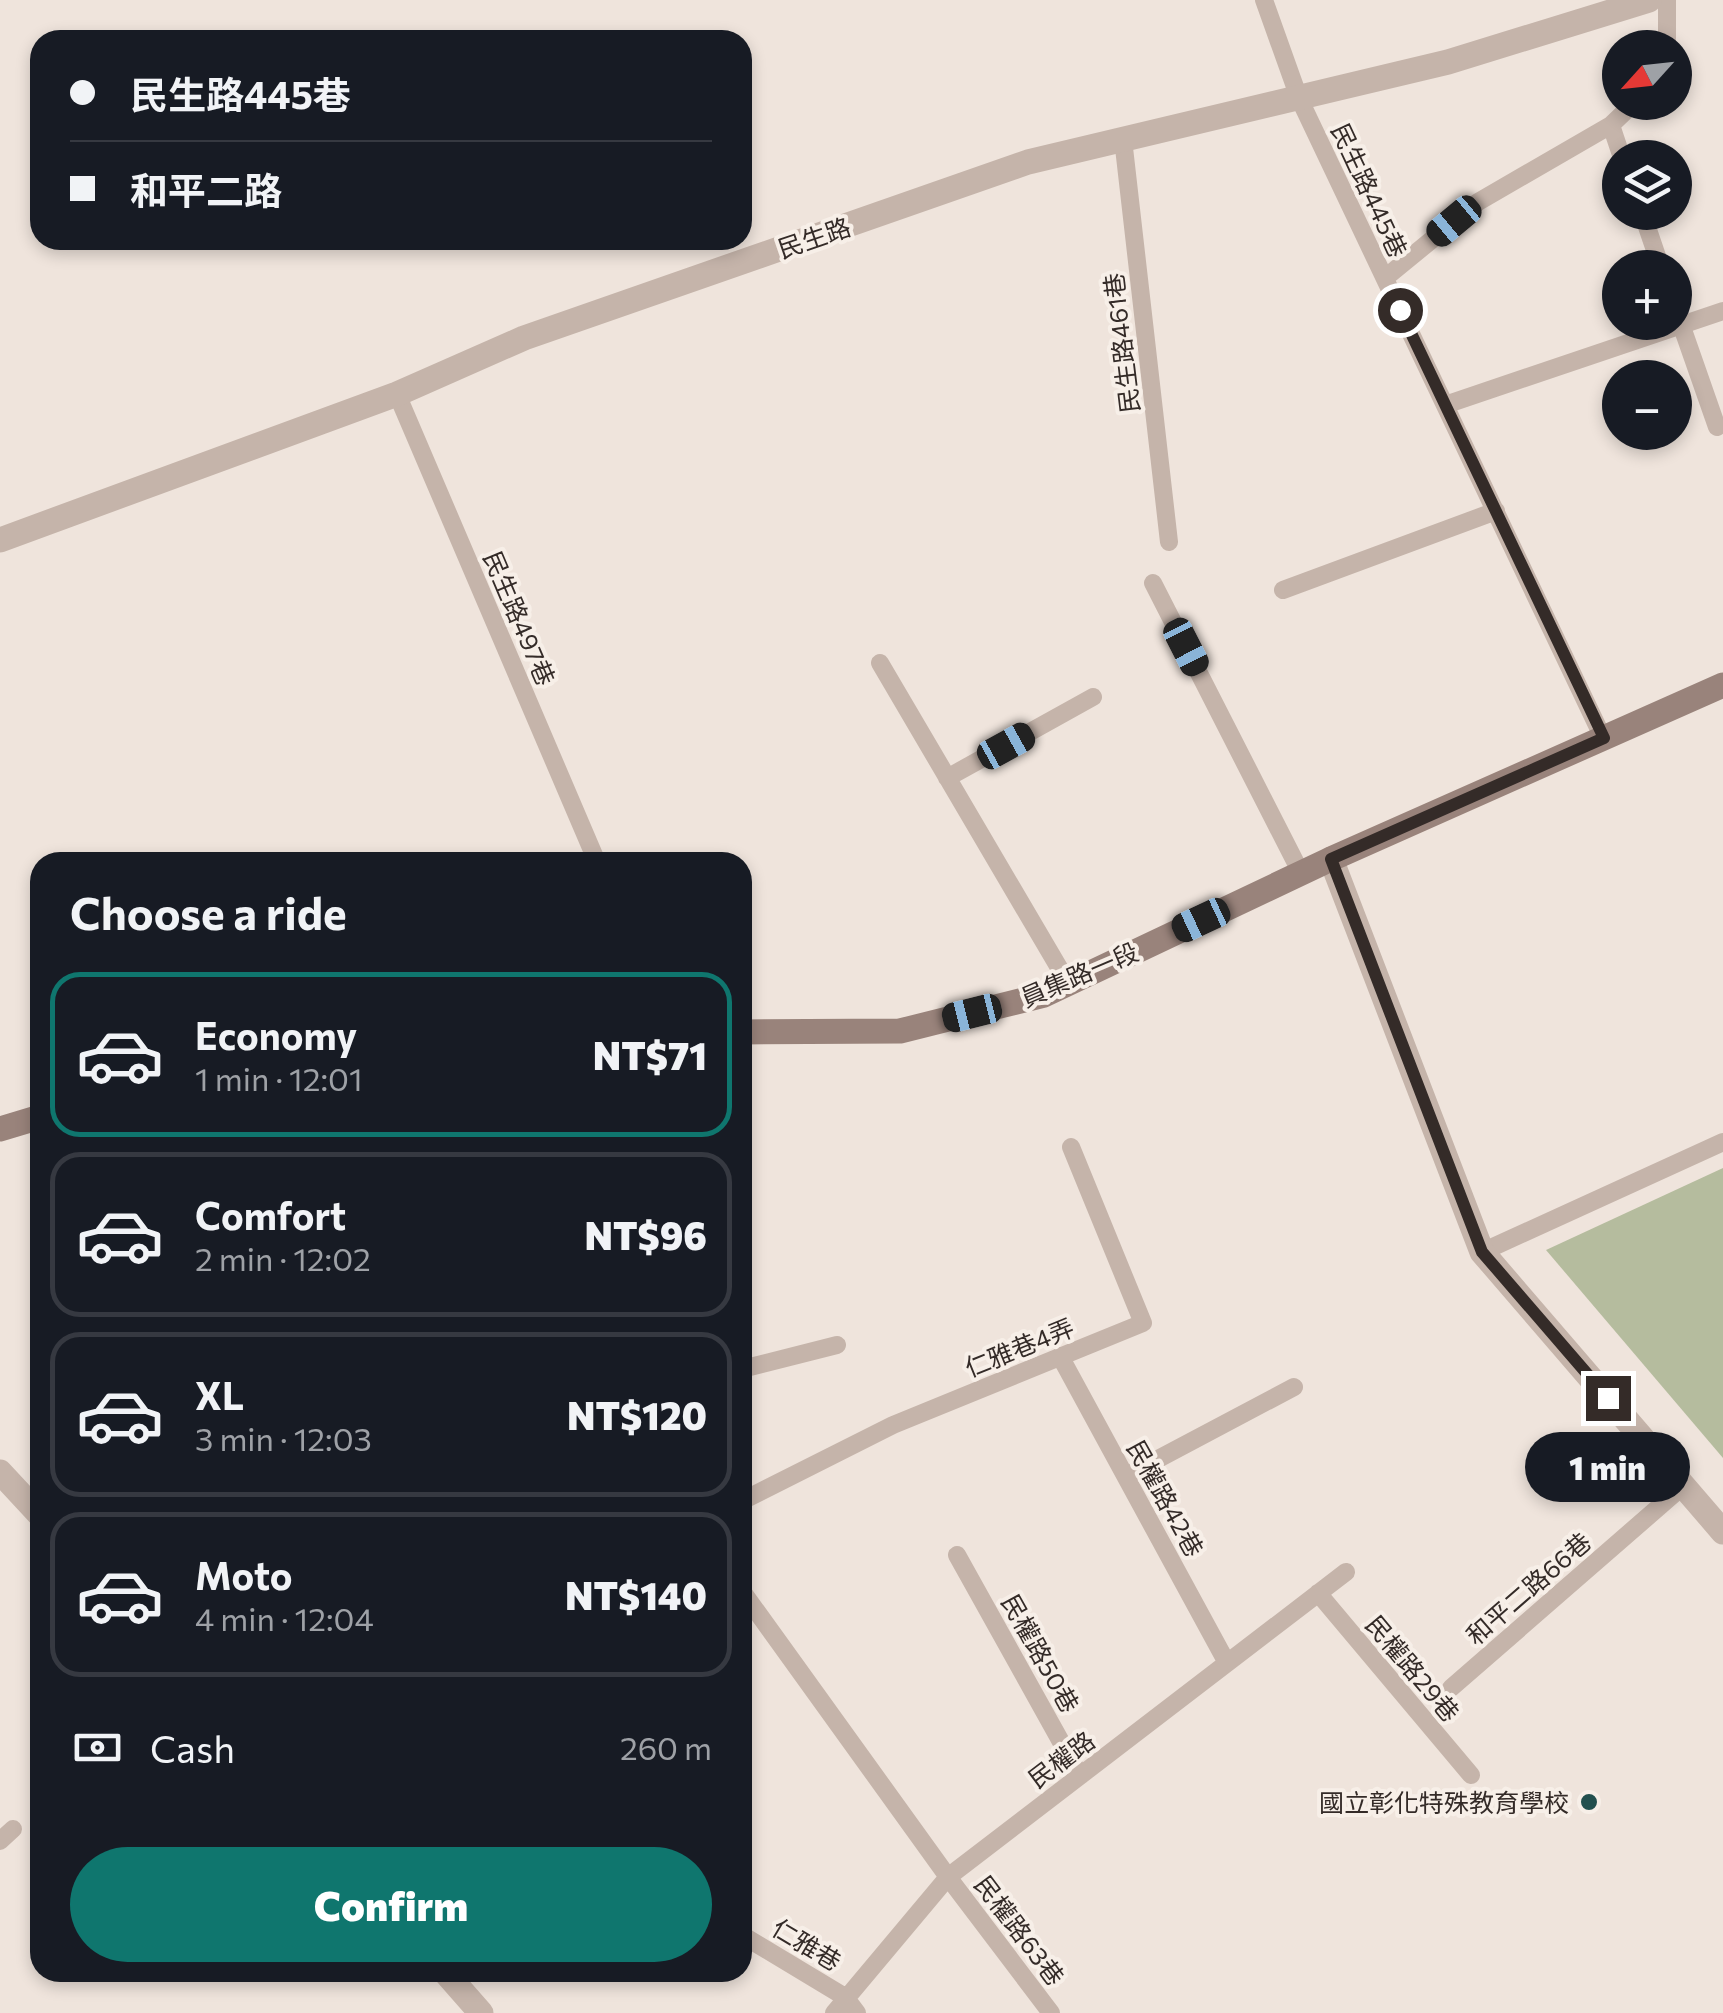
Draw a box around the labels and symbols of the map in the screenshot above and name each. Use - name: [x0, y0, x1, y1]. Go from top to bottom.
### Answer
- north arrow: [1602, 30, 1692, 120]
- street label: 民生路445巷: [1326, 118, 1414, 262]
- car: [1421, 190, 1487, 252]
- street label: 民生路: [774, 211, 854, 263]
- street label: 民生路461巷: [1098, 271, 1144, 415]
- route start: [1378, 288, 1423, 333]
- street label: 民生路497巷: [478, 546, 562, 690]
- car: [1159, 613, 1213, 681]
- car: [972, 718, 1040, 774]
- car: [1167, 894, 1235, 946]
- street label: 員集路一段: [1016, 936, 1142, 1012]
- car: [939, 991, 1005, 1035]
- street label: 仁雅巷4弄: [960, 1312, 1078, 1382]
- route end: [1586, 1376, 1631, 1421]
- callout: 1 min: [1526, 1433, 1690, 1503]
- street label: 民權路42巷: [1122, 1435, 1210, 1561]
- street label: 和平二路66巷: [1460, 1526, 1596, 1650]
- street label: 民權路50巷: [996, 1589, 1086, 1717]
- street label: 民權路29巷: [1360, 1609, 1466, 1727]
- street label: 民權路: [1022, 1724, 1100, 1794]
- place label: 國立彰化特殊教育學校: [1319, 1787, 1569, 1817]
- marker: 國立彰化特殊教育學校: [1578, 1791, 1600, 1813]
- street label: 民權路63巷: [969, 1869, 1071, 1991]
- street label: 仁雅巷: [767, 1912, 847, 1976]

